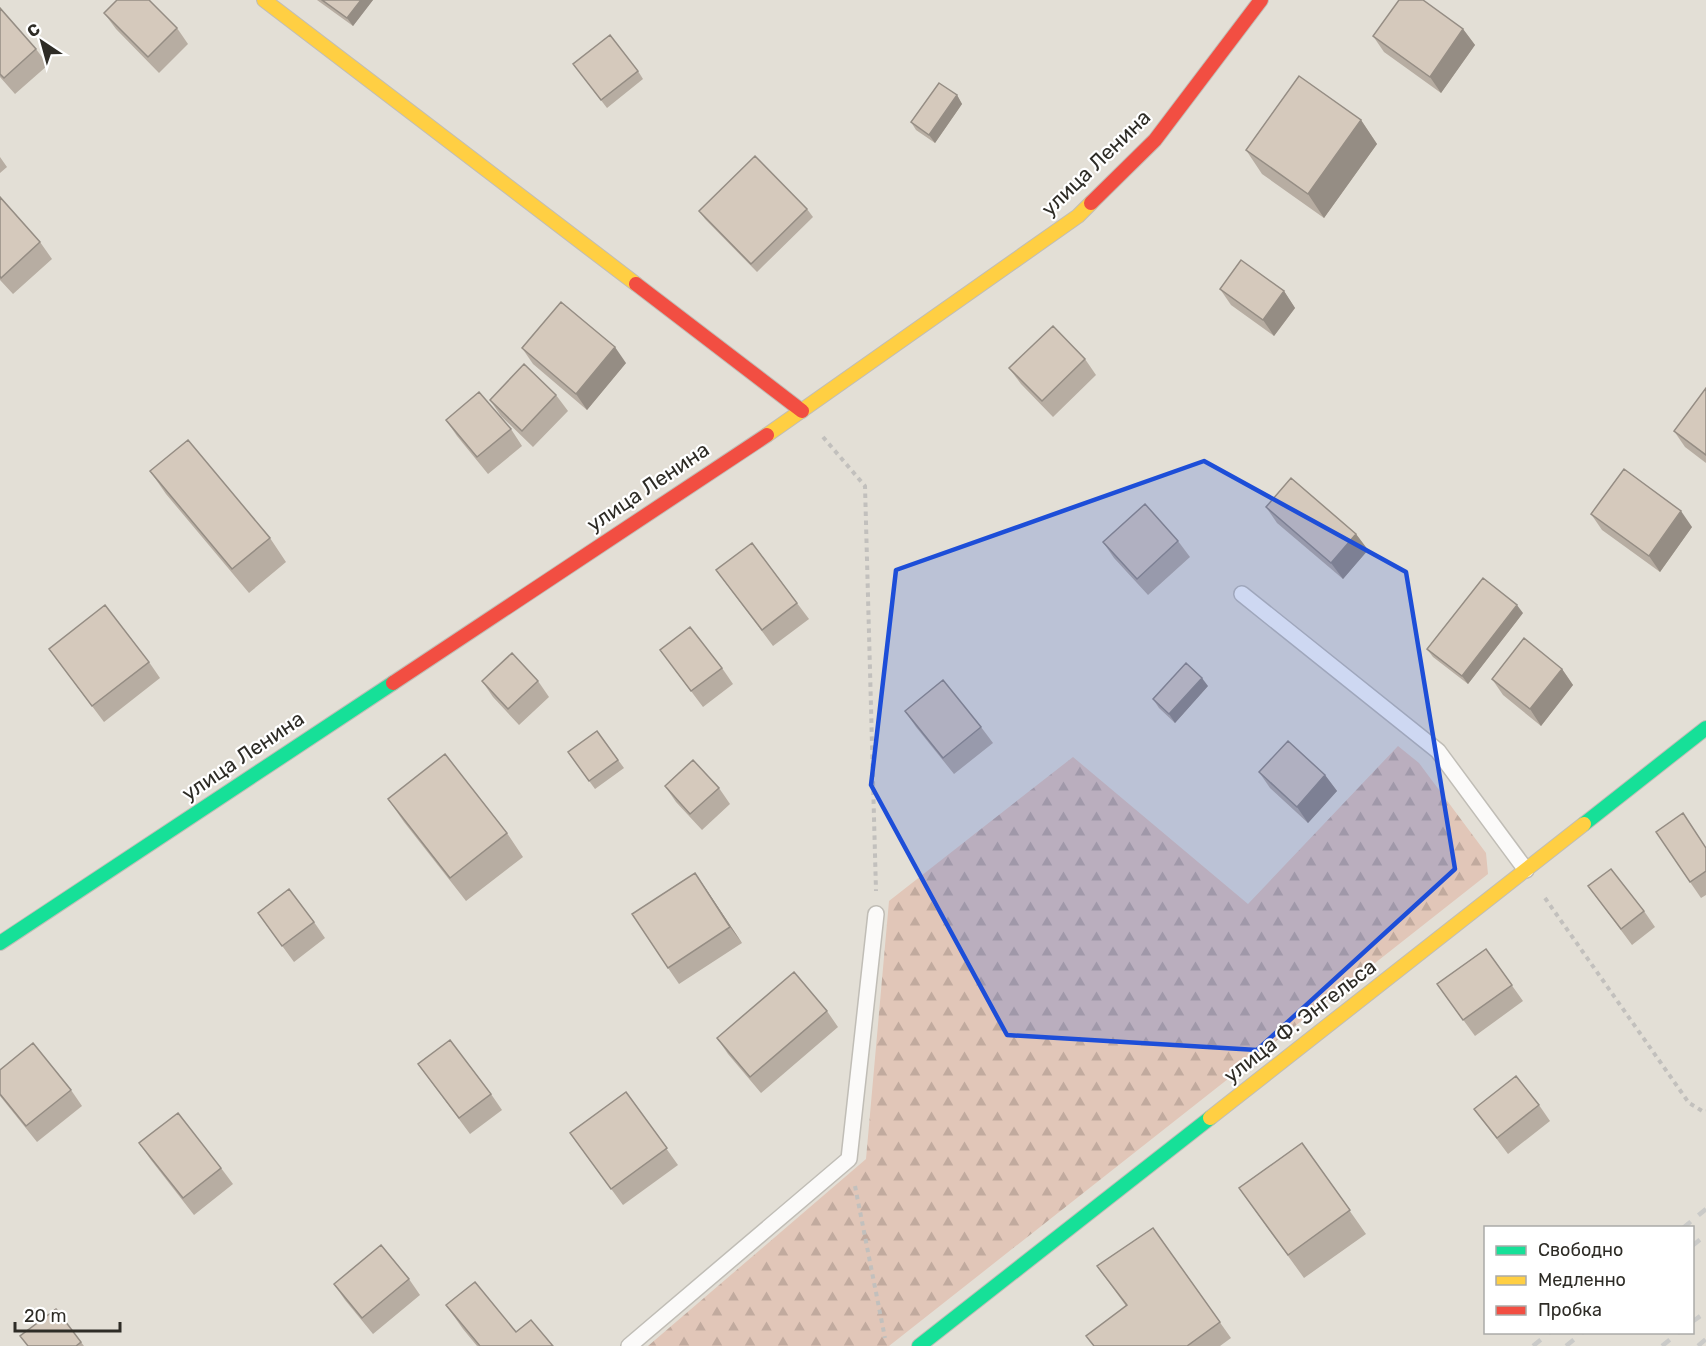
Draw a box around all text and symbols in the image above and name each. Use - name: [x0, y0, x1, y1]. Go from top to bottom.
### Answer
- north arrow: [12, 12, 72, 72]
- text: С: [23, 19, 44, 41]
- street label: улица Ленина: [1036, 104, 1155, 221]
- street label: улица Ленина: [582, 436, 714, 537]
- street label: улица Ленина: [177, 705, 309, 806]
- street label: улица Ф. Энгельса: [1218, 953, 1381, 1088]
- legend: [1484, 1226, 1694, 1334]
- text: Свободно: [1538, 1239, 1623, 1261]
- text: Медленно: [1538, 1269, 1626, 1291]
- scale bar: [15, 1295, 120, 1333]
- text: Пробка: [1538, 1299, 1602, 1321]
- text: 20 m: [24, 1305, 66, 1327]

